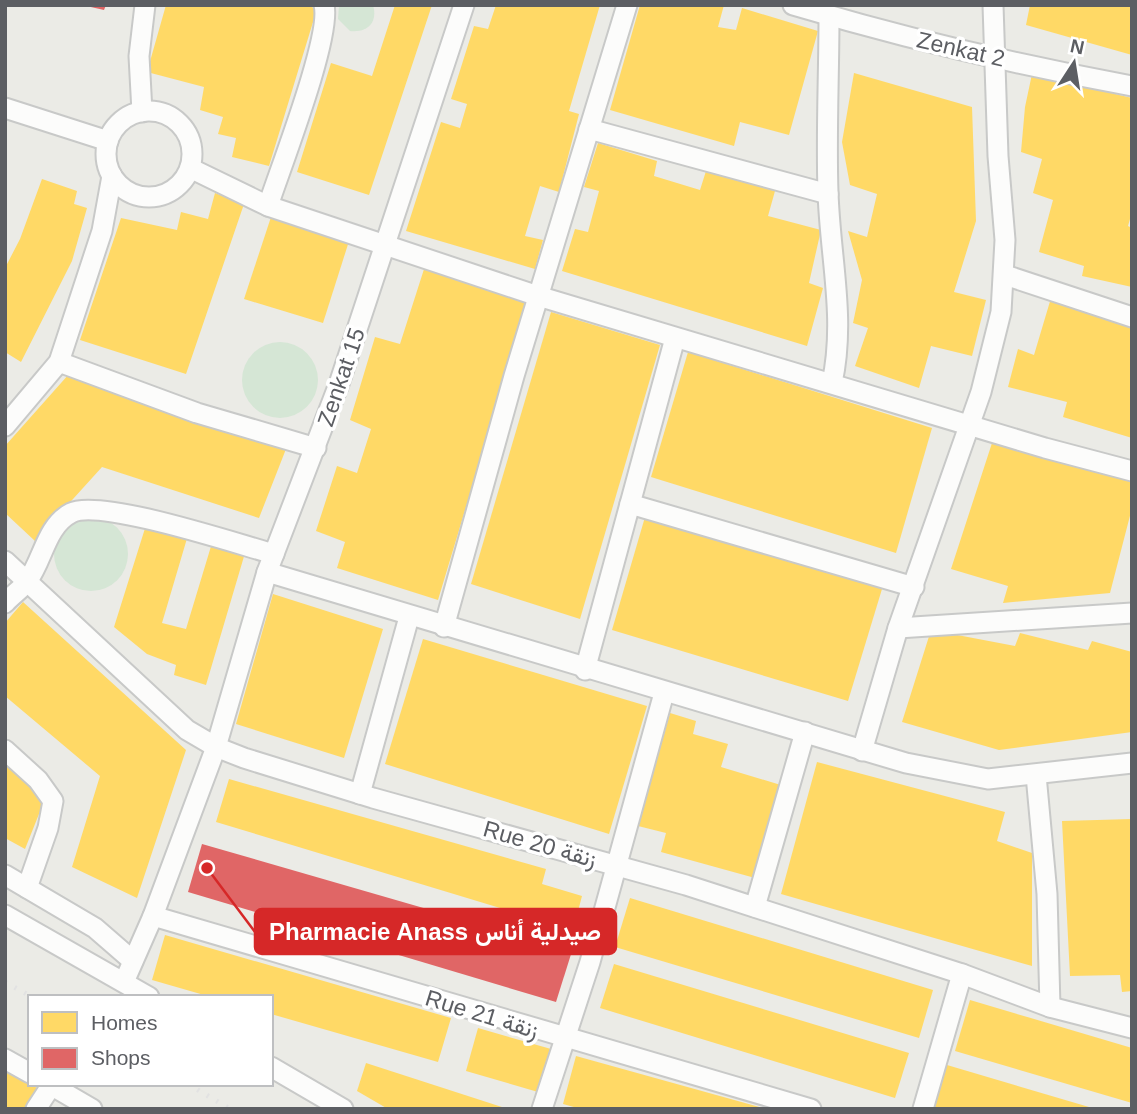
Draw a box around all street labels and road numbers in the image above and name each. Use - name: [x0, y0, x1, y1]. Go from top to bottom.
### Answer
- street label: Zenkat 2: [914, 26, 1008, 72]
- street label: Zenkat 15: [312, 324, 370, 430]
- street label: Rue 20 زنقة: [480, 815, 600, 875]
- street label: Rue 21 زنقة: [422, 984, 542, 1045]

